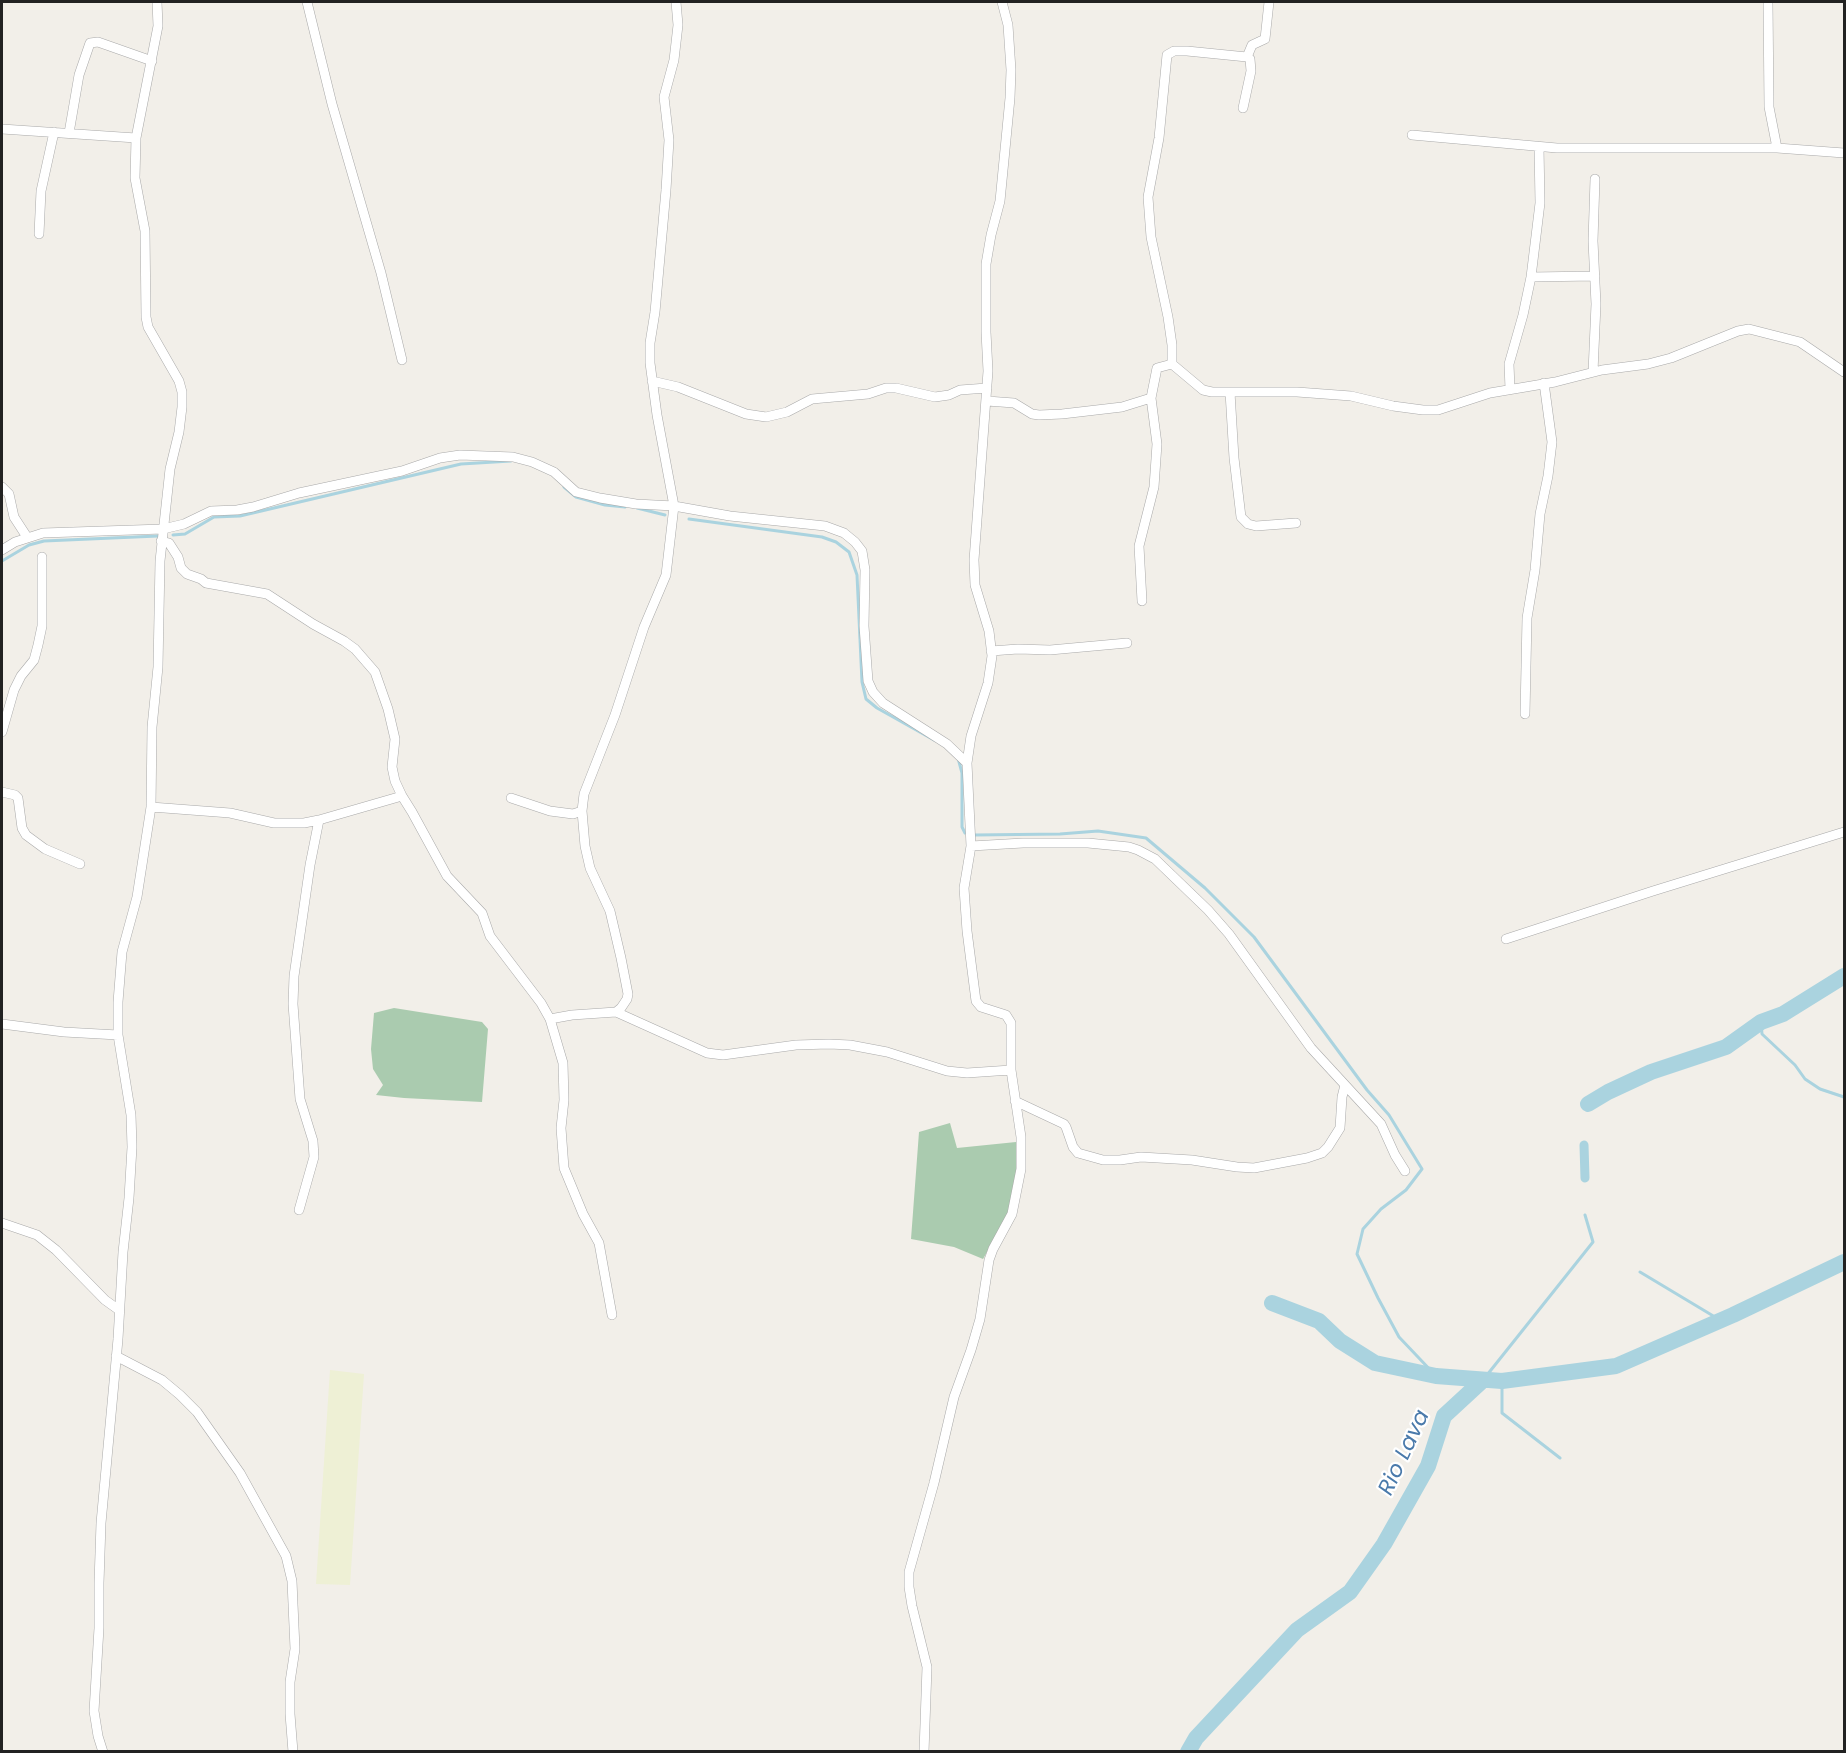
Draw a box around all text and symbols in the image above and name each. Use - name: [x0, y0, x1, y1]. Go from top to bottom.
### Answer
- water label: Rio Lava: [1374, 1406, 1436, 1500]

